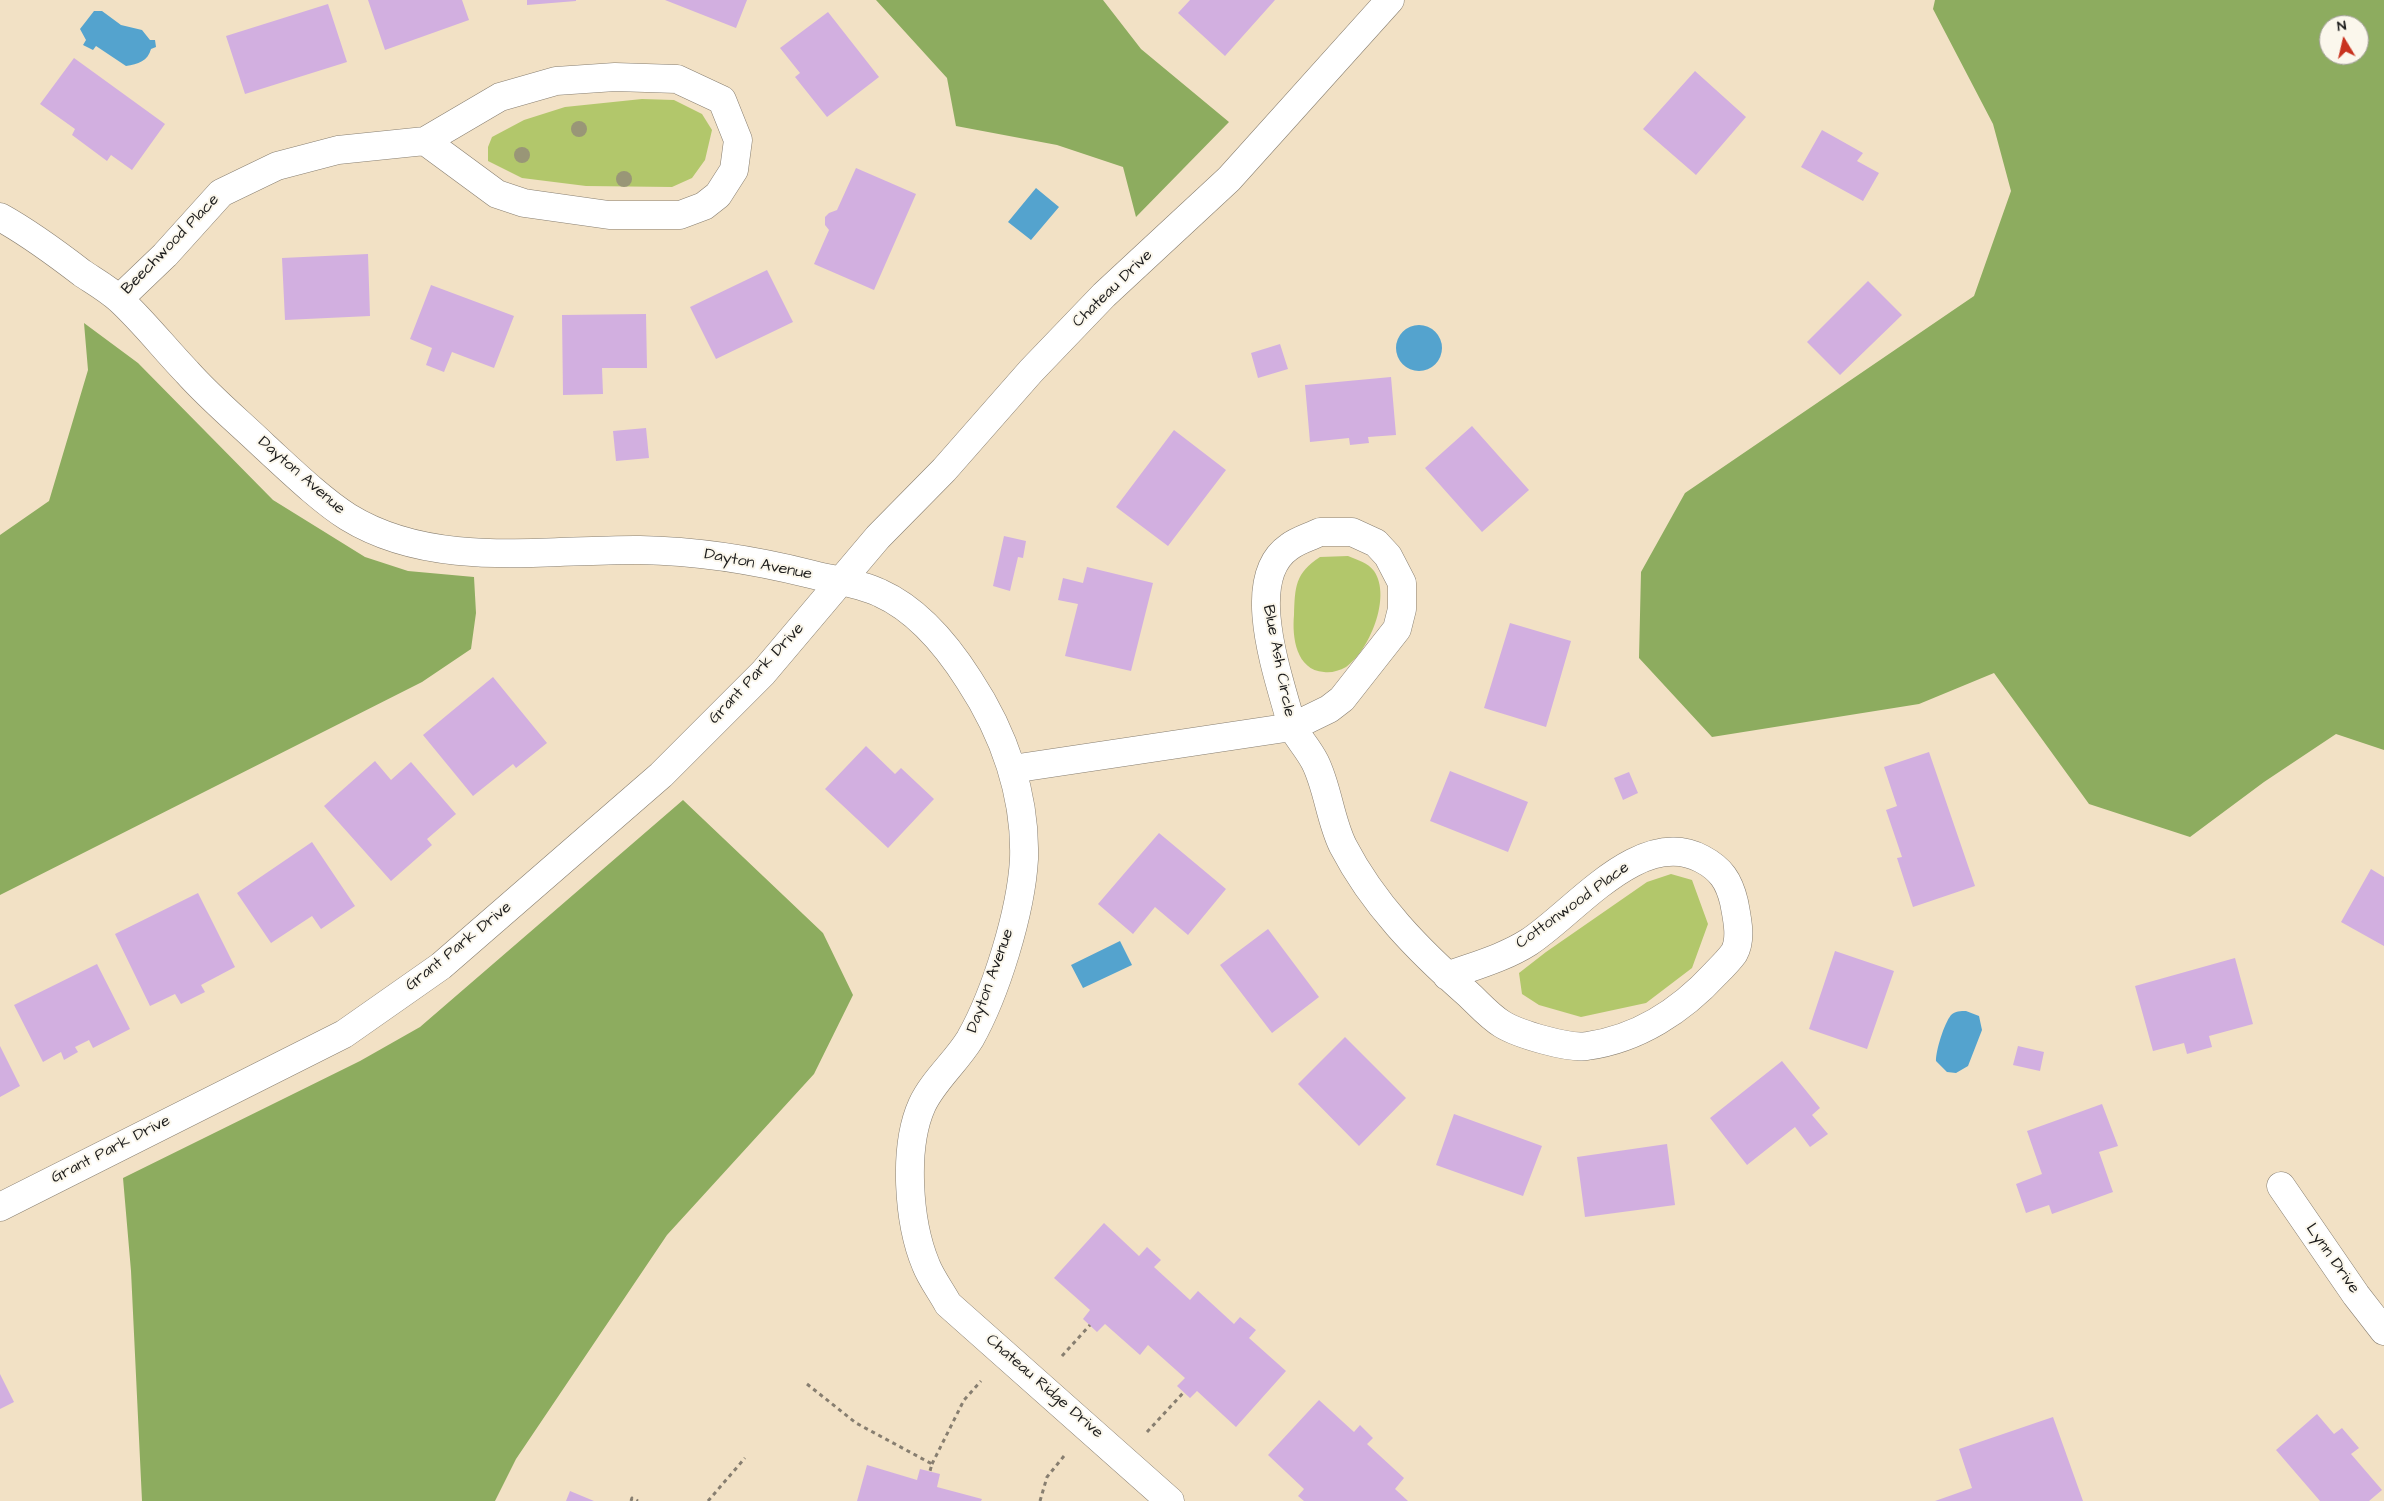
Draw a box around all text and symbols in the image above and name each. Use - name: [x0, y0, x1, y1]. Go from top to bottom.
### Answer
- north arrow: [2319, 15, 2369, 65]
- text: N: [2336, 16, 2348, 37]
- street label: Beechwood Place: [118, 191, 224, 299]
- street label: Chateau Drive: [1069, 246, 1157, 332]
- street label: Dayton Avenue: [254, 433, 348, 519]
- street label: Dayton Avenue: [703, 545, 813, 585]
- street label: Blue Ash Circle: [1258, 603, 1298, 719]
- street label: Grant Park Drive: [705, 620, 809, 728]
- street label: Cottonwood Place: [1513, 858, 1633, 954]
- street label: Grant Park Drive: [402, 898, 516, 996]
- street label: Dayton Avenue: [963, 926, 1019, 1036]
- street label: Grant Park Drive: [48, 1112, 174, 1188]
- street label: Lynn Drive: [2301, 1220, 2363, 1298]
- street label: Chateau Ridge Drive: [981, 1331, 1107, 1443]

